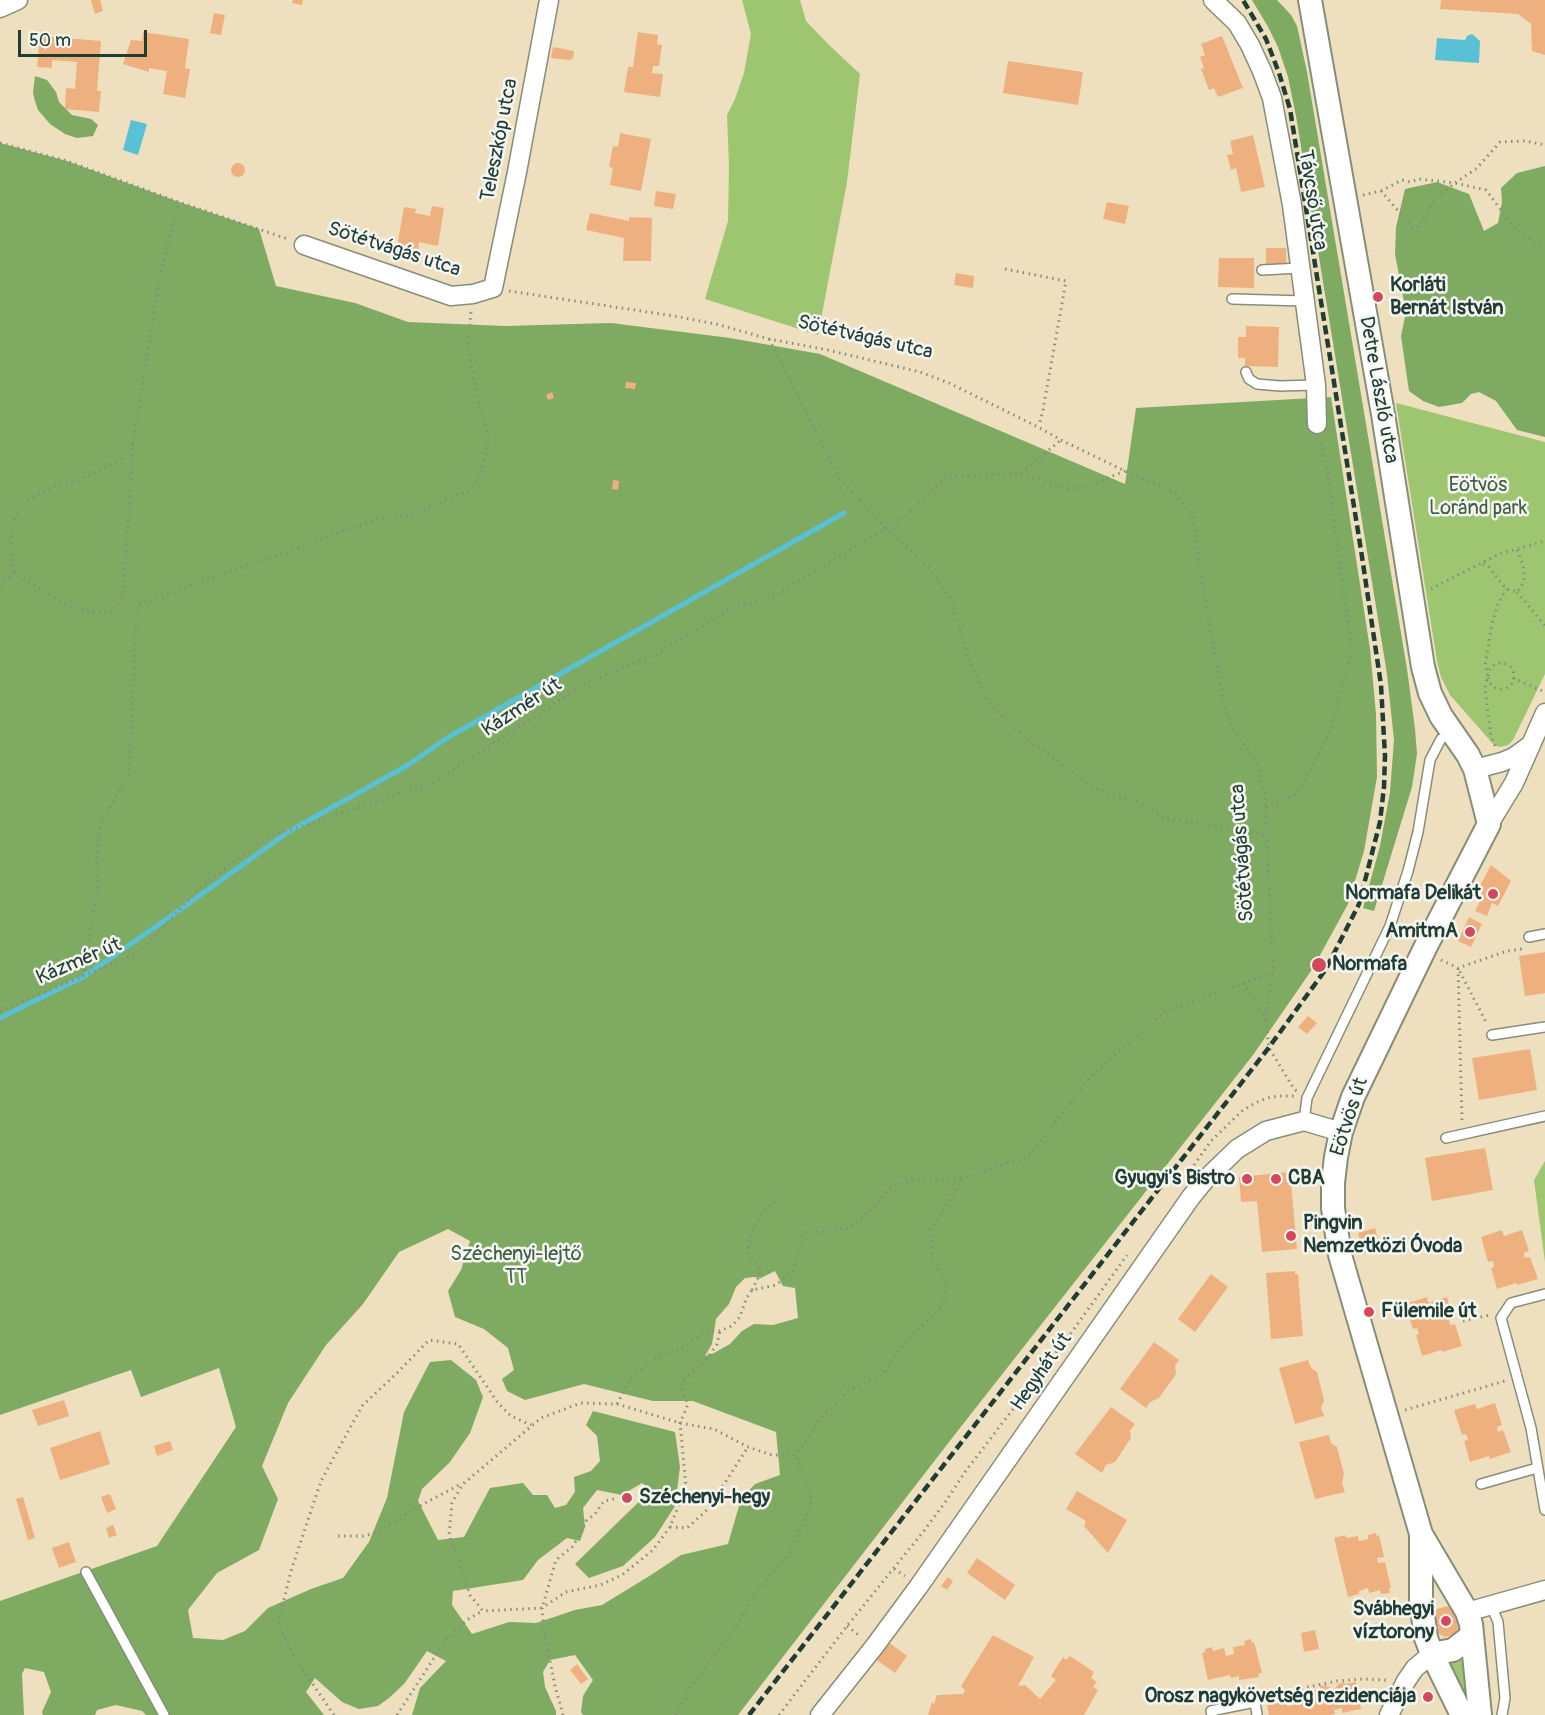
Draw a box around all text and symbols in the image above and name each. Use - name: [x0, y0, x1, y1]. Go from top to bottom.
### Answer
- scale bar: [21, 18, 150, 56]
- text: 50 m: [29, 29, 71, 52]
- street label: Teleszkóp utca: [476, 77, 524, 203]
- street label: Távcső utca: [1292, 148, 1332, 252]
- street label: Sötétvágás utca: [325, 217, 463, 283]
- place label: Korláti Bernát István: [1390, 274, 1504, 321]
- marker: Korláti Bernát István: [1371, 290, 1385, 304]
- street label: Sötétvágás utca: [795, 311, 935, 365]
- street label: Detre László utca: [1353, 315, 1403, 465]
- park label: Eötvös Loránd park: [1429, 474, 1527, 521]
- street label: Kázmér út: [478, 673, 566, 743]
- street label: Sötétvágás utca: [1226, 783, 1260, 923]
- place label: Normafa Delikát: [1345, 882, 1481, 906]
- marker: Normafa Delikát: [1486, 887, 1500, 901]
- place label: AmitmA: [1385, 920, 1458, 944]
- marker: AmitmA: [1463, 925, 1477, 939]
- street label: Kázmér út: [33, 933, 125, 991]
- place label: Normafa: [1332, 953, 1407, 977]
- marker: Normafa: [1310, 956, 1328, 974]
- street label: Eötvös út: [1326, 1075, 1374, 1159]
- place label: Gyugyi's Bistro: [1114, 1167, 1235, 1191]
- place label: CBA: [1288, 1167, 1325, 1191]
- marker: Gyugyi's Bistro: [1240, 1172, 1254, 1186]
- marker: CBA: [1269, 1172, 1283, 1186]
- place label: Pingvin Nemzetközi Óvoda: [1303, 1212, 1462, 1259]
- marker: Pingvin Nemzetközi Óvoda: [1284, 1229, 1298, 1243]
- park label: Széchenyi-lejtő TT: [450, 1243, 582, 1290]
- place label: Fülemile út: [1381, 1300, 1477, 1324]
- marker: Fülemile út: [1362, 1305, 1376, 1319]
- street label: Hegyhát út: [1006, 1328, 1078, 1416]
- place label: Széchenyi-hegy: [639, 1486, 770, 1510]
- marker: Széchenyi-hegy: [620, 1491, 634, 1505]
- place label: Svábhegyi víztorony: [1353, 1598, 1434, 1645]
- marker: Svábhegyi víztorony: [1439, 1614, 1453, 1628]
- place label: Orosz nagykövetség rezidenciája: [1144, 1685, 1416, 1709]
- marker: Orosz nagykövetség rezidenciája: [1421, 1690, 1435, 1704]

